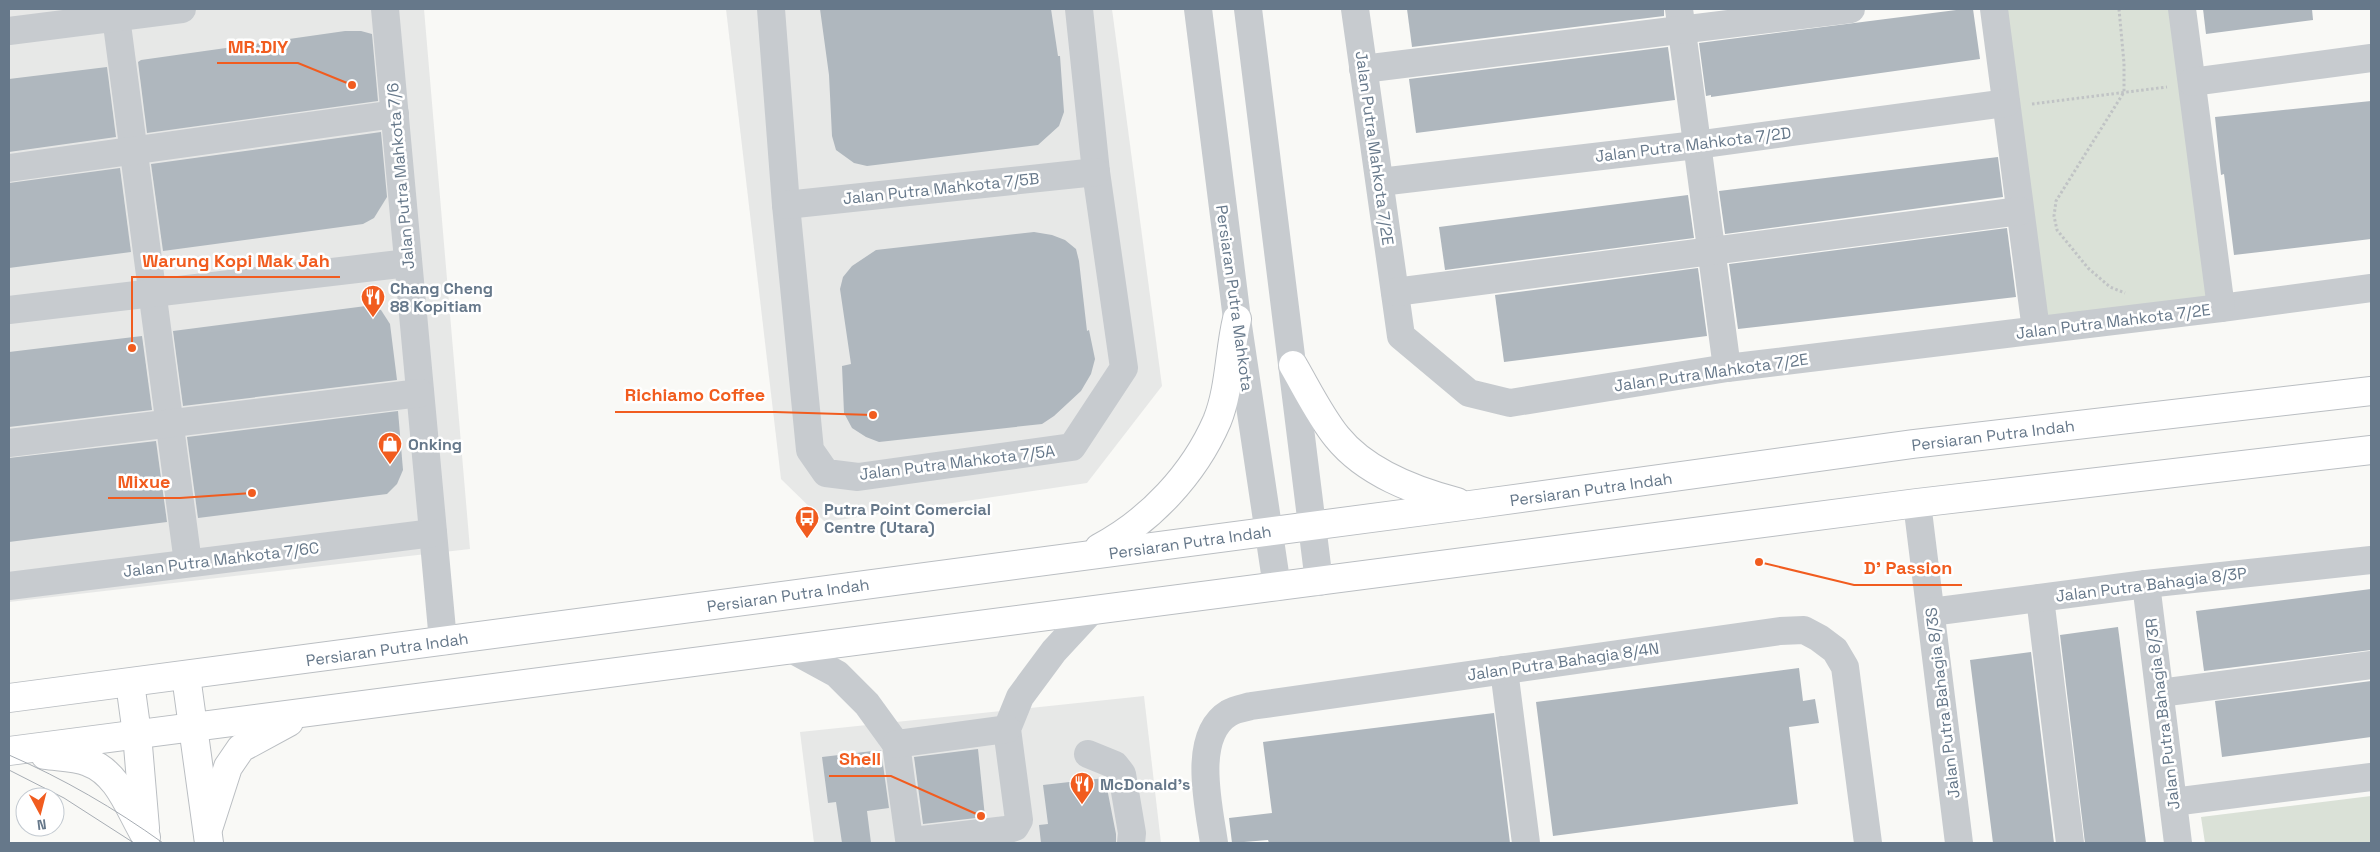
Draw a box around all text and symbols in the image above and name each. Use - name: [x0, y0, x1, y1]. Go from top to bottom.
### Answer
- callout: MR.DIY: [217, 30, 298, 63]
- text: MR.DIY: [228, 35, 289, 58]
- street label: Jalan Putra Mahkota 7/2E: [1350, 50, 1399, 247]
- street label: Jalan Putra Mahkota 7/6: [382, 82, 419, 270]
- street label: Jalan Putra Mahkota 7/2D: [1594, 122, 1792, 167]
- street label: Jalan Putra Mahkota 7/5B: [842, 168, 1040, 209]
- street label: Persiaran Putra Mahkota: [1211, 203, 1258, 393]
- callout: Warung Kopi Mak Jah: [132, 244, 340, 277]
- text: Warung Kopi Mak Jah: [142, 249, 330, 272]
- place label: Chang Cheng 88 Kopitiam: [390, 278, 493, 317]
- restaurant icon: Chang Cheng 88 Kopitiam: [360, 284, 386, 318]
- street label: Jalan Putra Mahkota 7/2E: [2015, 299, 2212, 344]
- street label: Jalan Putra Mahkota 7/2E: [1613, 348, 1810, 397]
- callout: Richiamo Coffee: [615, 379, 775, 412]
- text: Richiamo Coffee: [625, 383, 765, 406]
- street label: Persiaran Putra Indah: [1910, 415, 2076, 456]
- shop icon: Onking: [377, 431, 403, 465]
- place label: Onking: [408, 434, 462, 455]
- street label: Jalan Putra Mahkota 7/5A: [858, 440, 1056, 485]
- callout: Mixue: [108, 465, 180, 498]
- street label: Persiaran Putra Indah: [1508, 468, 1674, 511]
- text: Mixue: [118, 470, 170, 493]
- place label: Putra Point Comercial Centre (Utara): [824, 499, 991, 538]
- bus stop icon: Putra Point Comercial Centre (Utara): [794, 505, 820, 539]
- street label: Persiaran Putra Indah: [1107, 521, 1273, 564]
- street label: Jalan Putra Mahkota 7/6C: [122, 537, 320, 582]
- callout: D' Passion: [1854, 552, 1962, 585]
- text: D' Passion: [1864, 556, 1952, 579]
- street label: Jalan Putra Bahagia 8/3P: [2054, 562, 2248, 607]
- street label: Persiaran Putra Indah: [705, 574, 871, 617]
- street label: Jalan Putra Bahagia 8/3S: [1920, 606, 1965, 800]
- street label: Jalan Putra Bahagia 8/3R: [2140, 617, 2185, 811]
- street label: Persiaran Putra Indah: [304, 628, 470, 671]
- street label: Jalan Putra Bahagia 8/4N: [1466, 638, 1660, 685]
- callout: Shell: [829, 743, 891, 776]
- text: Shell: [839, 747, 881, 770]
- restaurant icon: McDonald's: [1069, 771, 1095, 805]
- place label: McDonald's: [1100, 774, 1190, 795]
- north arrow: [15, 787, 65, 837]
- text: N: [36, 815, 47, 834]

